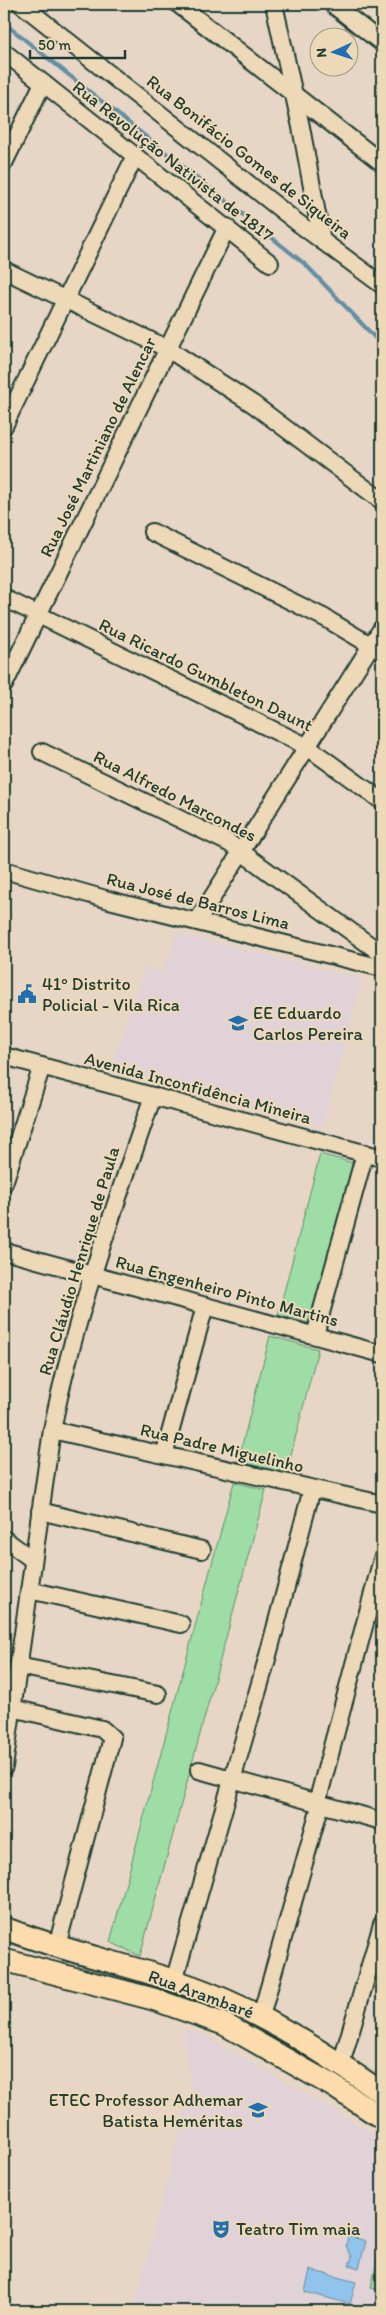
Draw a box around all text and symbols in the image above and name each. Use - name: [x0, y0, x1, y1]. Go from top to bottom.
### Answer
- scale bar: [30, 28, 125, 60]
- north arrow: [308, 28, 358, 78]
- text: 50 m: [38, 36, 71, 54]
- text: N: [313, 47, 330, 58]
- street label: Rua Bonifácio Gomes de Siqueira: [142, 70, 356, 244]
- street label: Rua Revolução Nativista de 1817: [68, 76, 278, 246]
- street label: Rua José Martiniano de Alencar: [35, 333, 161, 561]
- street label: Rua Ricardo Gumbleton Daunt: [95, 614, 317, 737]
- street label: Rua Alfredo Marcondes: [90, 745, 260, 847]
- street label: Rua José de Barros Lima: [104, 868, 292, 934]
- place label: 41º Distrito Policial - Vila Rica: [42, 973, 180, 1016]
- public building icon: 41º Distrito Policial - Vila Rica: [16, 983, 38, 1005]
- place label: EE Eduardo Carlos Pereira: [253, 1002, 364, 1045]
- school or university icon: EE Eduardo Carlos Pereira: [227, 1012, 249, 1034]
- street label: Avenida Inconfidência Mineira: [82, 1047, 314, 1129]
- street label: Rua Cláudio Henrique de Paula: [34, 1143, 125, 1378]
- street label: Rua Engenheiro Pinto Martins: [113, 1251, 341, 1331]
- street label: Rua Padre Miguelinho: [138, 1418, 306, 1478]
- street label: Rua Arambaré: [145, 1965, 257, 2023]
- place label: ETEC Professor Adhemar Batista Heméritas: [49, 2089, 244, 2132]
- school or university icon: ETEC Professor Adhemar Batista Heméritas: [247, 2099, 269, 2121]
- theatre icon: Teatro Tim maia: [210, 2218, 232, 2240]
- place label: Teatro Tim maia: [236, 2218, 361, 2240]

